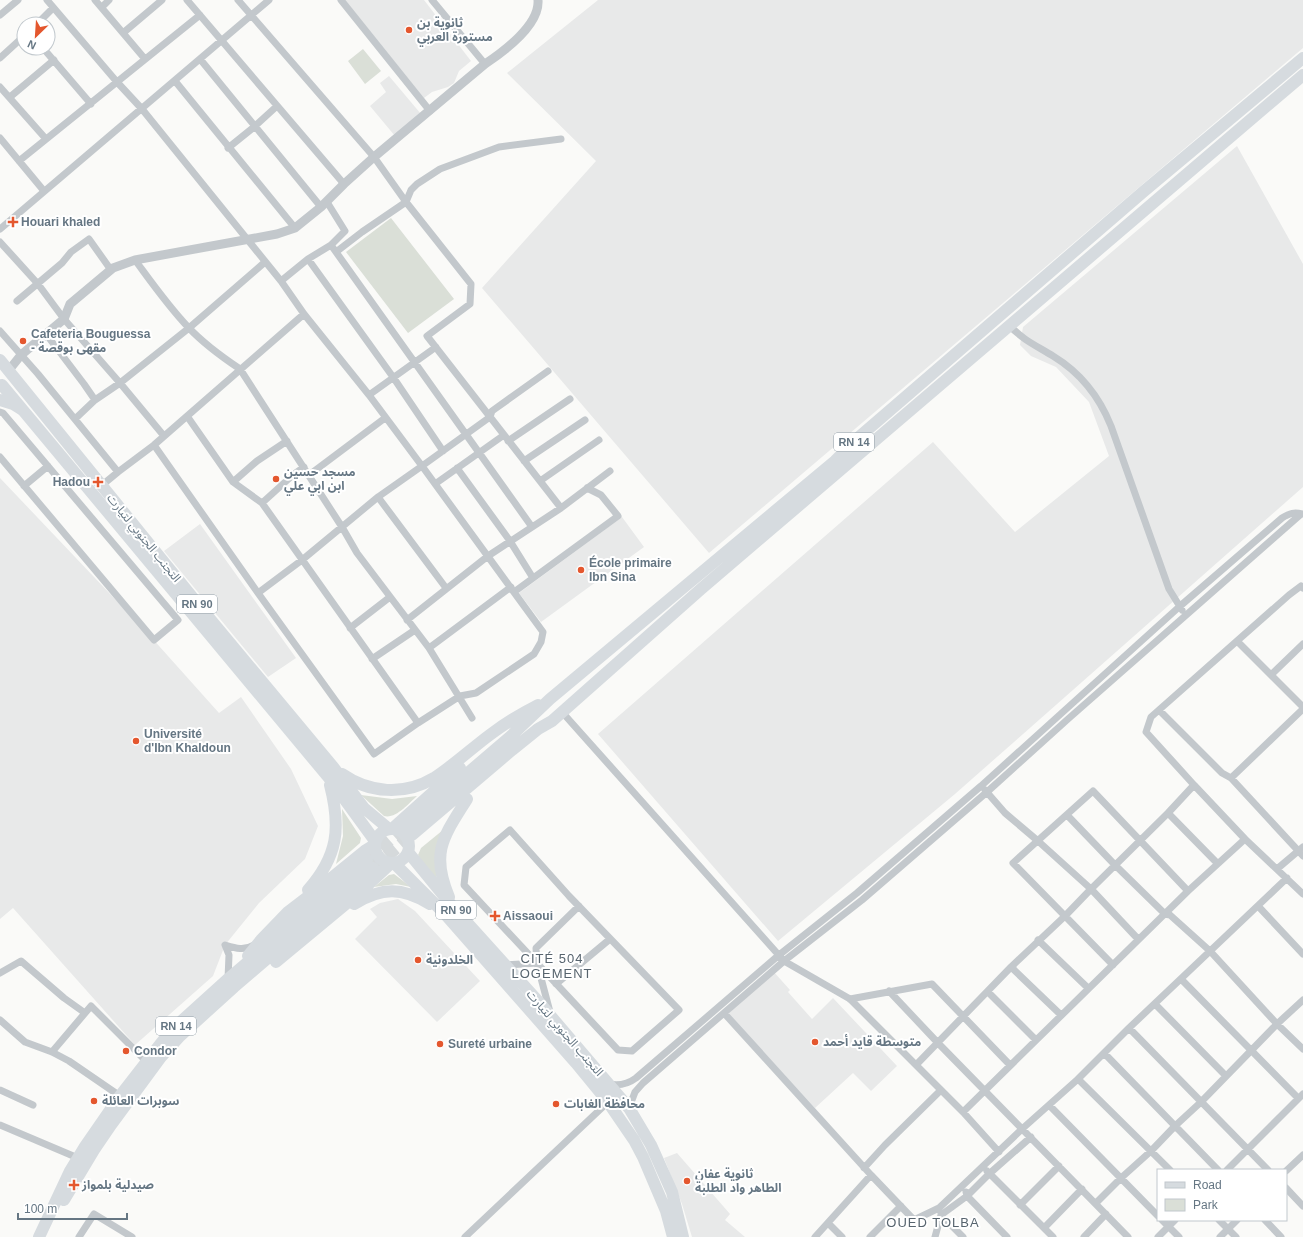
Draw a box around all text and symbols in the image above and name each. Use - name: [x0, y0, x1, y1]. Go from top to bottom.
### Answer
- north arrow: [16, 16, 56, 56]
- place label: ثانوية بن مستورة العربي: [417, 16, 493, 47]
- marker: ثانوية بن مستورة العربي: [404, 25, 414, 35]
- text: N: [26, 38, 38, 52]
- place label: Houari khaled: [21, 215, 100, 229]
- marker: Houari khaled: [8, 217, 18, 227]
- place label: Cafeteria Bouguessa - مقهى بوقصة: [31, 327, 151, 355]
- marker: Cafeteria Bouguessa - مقهى بوقصة: [18, 336, 28, 346]
- road number: RN 14: [834, 433, 874, 451]
- place label: مسجد حسين ابن ابي علي: [284, 465, 356, 496]
- marker: مسجد حسين ابن ابي علي: [271, 474, 281, 484]
- place label: Hadou: [53, 475, 90, 489]
- marker: Hadou: [93, 477, 103, 487]
- street label: التجنب الجنوبي لتيارت: [102, 491, 184, 587]
- place label: École primaire Ibn Sina: [589, 555, 672, 584]
- marker: École primaire Ibn Sina: [576, 565, 586, 575]
- road number: RN 90: [177, 595, 217, 613]
- place label: Université d'Ibn Khaldoun: [144, 727, 231, 755]
- marker: Université d'Ibn Khaldoun: [131, 736, 141, 746]
- road number: RN 90: [436, 901, 476, 919]
- place label: Aissaoui: [503, 909, 553, 923]
- marker: Aissaoui: [490, 911, 500, 921]
- district label: CITÉ 504 LOGEMENT: [512, 951, 592, 981]
- place label: الخلدونية: [426, 953, 473, 967]
- marker: الخلدونية: [413, 955, 423, 965]
- street label: التجنب الجنوبي لتيارت: [522, 987, 606, 1081]
- road number: RN 14: [156, 1017, 196, 1035]
- place label: متوسطة قايد أحمد: [823, 1034, 921, 1049]
- place label: Sureté urbaine: [448, 1037, 532, 1051]
- marker: متوسطة قايد أحمد: [810, 1037, 820, 1047]
- marker: Sureté urbaine: [435, 1039, 445, 1049]
- place label: Condor: [134, 1044, 177, 1058]
- marker: Condor: [121, 1046, 131, 1056]
- place label: سوبرات العائلة: [102, 1094, 179, 1108]
- marker: سوبرات العائلة: [89, 1096, 99, 1106]
- place label: محافظة الغابات: [564, 1097, 645, 1111]
- marker: محافظة الغابات: [551, 1099, 561, 1109]
- place label: ثانوية عفان الطاهر واد الطلبة: [695, 1167, 781, 1195]
- legend: [1157, 1169, 1287, 1221]
- marker: ثانوية عفان الطاهر واد الطلبة: [682, 1176, 692, 1186]
- place label: صيدلية بلمواز: [81, 1178, 154, 1192]
- text: Road: [1193, 1178, 1222, 1192]
- marker: صيدلية بلمواز: [69, 1180, 79, 1190]
- scale bar: [18, 1195, 127, 1221]
- text: Park: [1193, 1198, 1219, 1212]
- text: 100 m: [24, 1202, 57, 1216]
- district label: OUED TOLBA: [886, 1215, 980, 1230]

